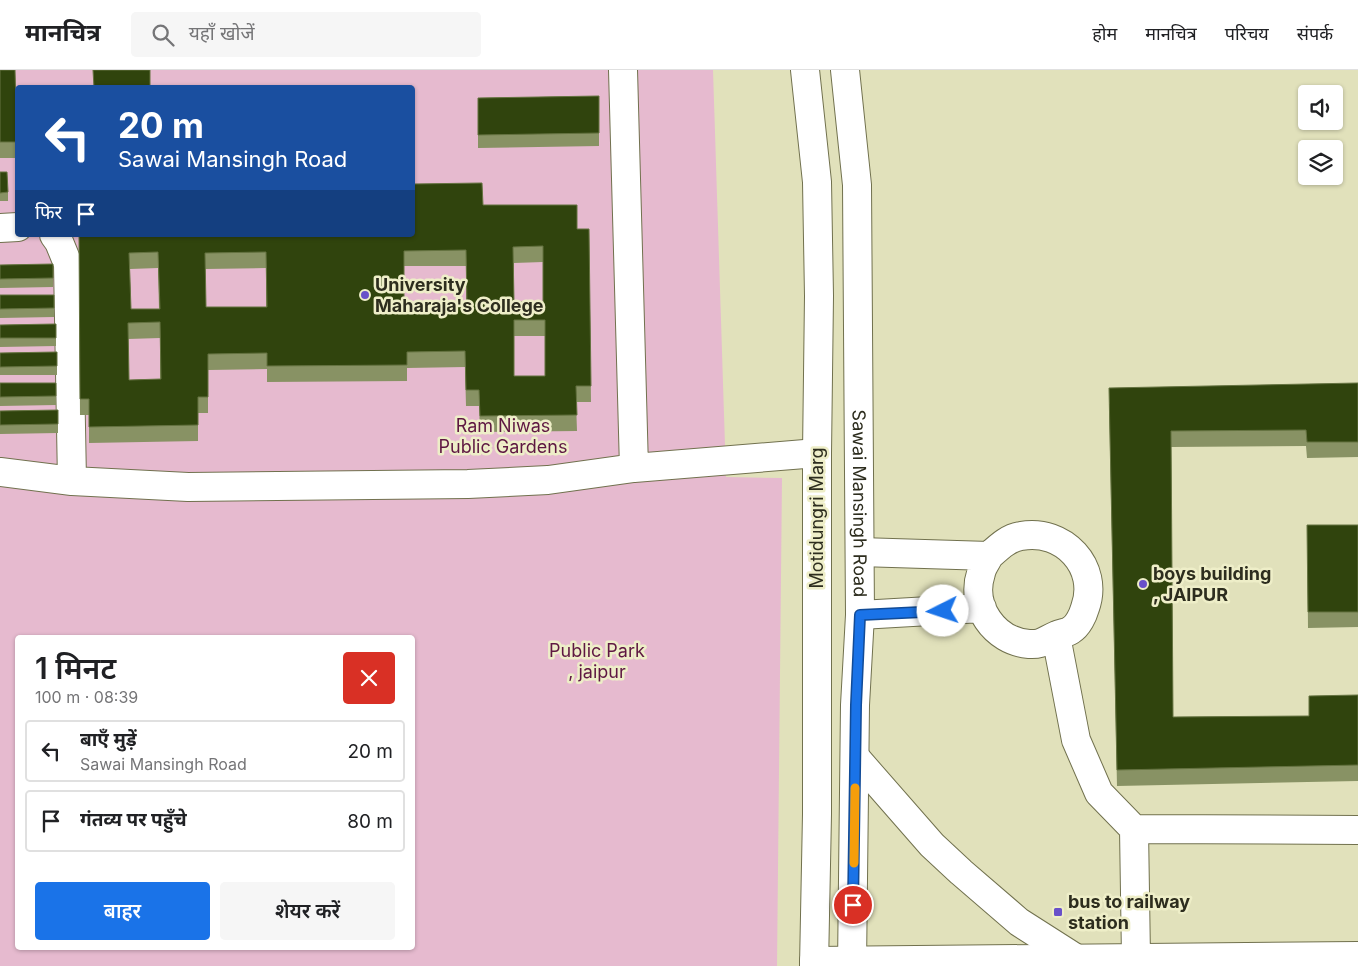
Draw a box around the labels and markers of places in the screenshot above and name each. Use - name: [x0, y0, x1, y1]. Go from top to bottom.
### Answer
- place label: University Maharaja's College: [375, 274, 544, 316]
- marker: University Maharaja's College: [359, 289, 371, 301]
- place label: boys building , JAIPUR: [1153, 563, 1271, 605]
- marker: boys building , JAIPUR: [1137, 578, 1149, 590]
- pin: [832, 884, 874, 926]
- place label: bus to railway station: [1068, 891, 1190, 933]
- marker: bus to railway station: [1052, 906, 1064, 918]

